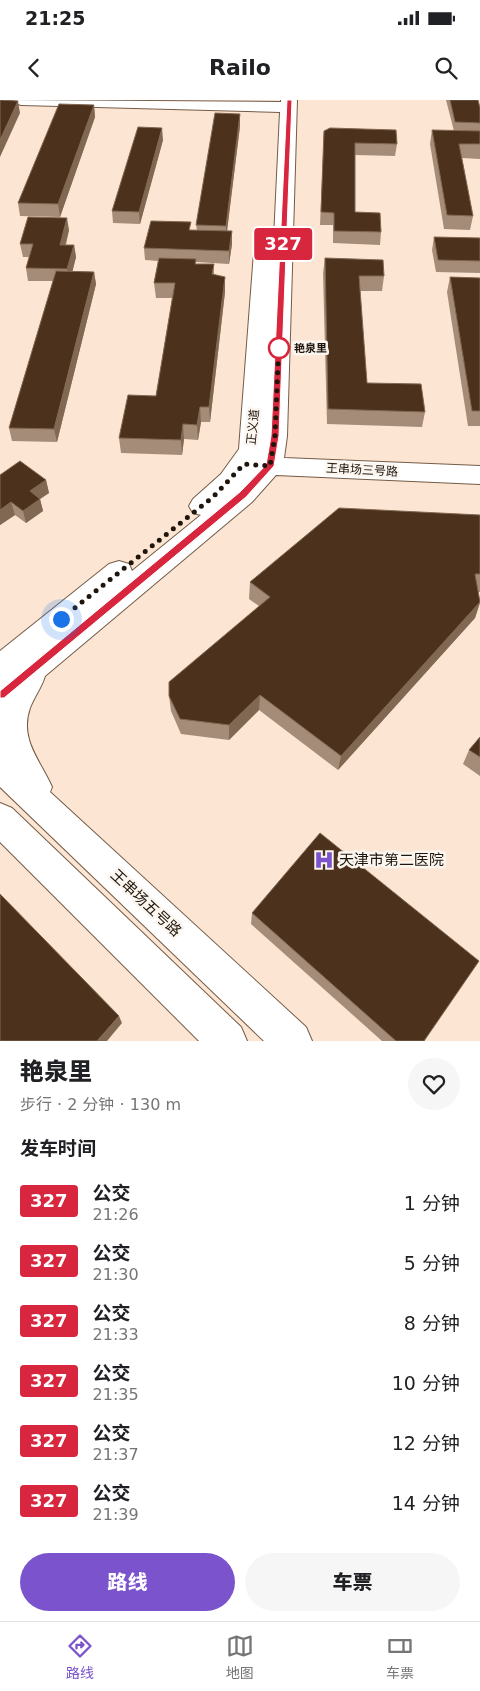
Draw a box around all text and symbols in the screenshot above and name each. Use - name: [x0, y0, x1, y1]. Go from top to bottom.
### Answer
- text: 21:25: [25, 7, 85, 29]
- icon: back: [20, 54, 48, 82]
- icon: search: [432, 54, 460, 82]
- text: Railo: [209, 55, 271, 80]
- line badge: 327: [254, 228, 312, 260]
- text: 327: [264, 233, 302, 254]
- marker: 艳泉里: [268, 337, 290, 359]
- place label: 艳泉里: [294, 342, 327, 355]
- street label: 正义道: [244, 408, 262, 446]
- street label: 王串场三号路: [326, 461, 398, 479]
- your location: [49, 607, 74, 632]
- hospital icon: 天津市第二医院: [313, 849, 335, 871]
- place label: 天津市第二医院: [339, 851, 444, 869]
- street label: 王串场五号路: [107, 866, 185, 940]
- text: 艳泉里: [20, 1058, 92, 1086]
- button: heart: [408, 1058, 460, 1110]
- text: 步行 · 2 分钟 · 130 m: [20, 1095, 181, 1114]
- text: 发车时间: [20, 1137, 96, 1159]
- text: 公交: [93, 1182, 131, 1204]
- text: 327: [30, 1190, 68, 1211]
- text: 1 分钟: [404, 1192, 460, 1214]
- text: 21:26: [93, 1205, 139, 1224]
- text: 公交: [93, 1242, 131, 1264]
- text: 327: [30, 1250, 68, 1271]
- text: 5 分钟: [404, 1252, 460, 1274]
- text: 21:30: [93, 1265, 139, 1284]
- text: 公交: [93, 1302, 131, 1324]
- text: 327: [30, 1310, 68, 1331]
- text: 8 分钟: [404, 1312, 460, 1334]
- text: 21:33: [93, 1325, 139, 1344]
- text: 公交: [93, 1362, 131, 1384]
- text: 327: [30, 1370, 68, 1391]
- text: 10 分钟: [392, 1372, 460, 1394]
- text: 21:35: [93, 1385, 139, 1404]
- text: 公交: [93, 1422, 131, 1444]
- text: 327: [30, 1430, 68, 1451]
- text: 12 分钟: [392, 1432, 460, 1454]
- text: 21:37: [93, 1445, 139, 1464]
- text: 公交: [93, 1482, 131, 1504]
- text: 327: [30, 1490, 68, 1511]
- text: 14 分钟: [392, 1492, 460, 1514]
- text: 21:39: [93, 1505, 139, 1524]
- button: 路线: [20, 1553, 235, 1611]
- button: 车票: [245, 1553, 460, 1611]
- tab: 路线: [66, 1632, 94, 1682]
- tab: 地图: [226, 1632, 254, 1682]
- tab: 车票: [386, 1632, 414, 1682]

